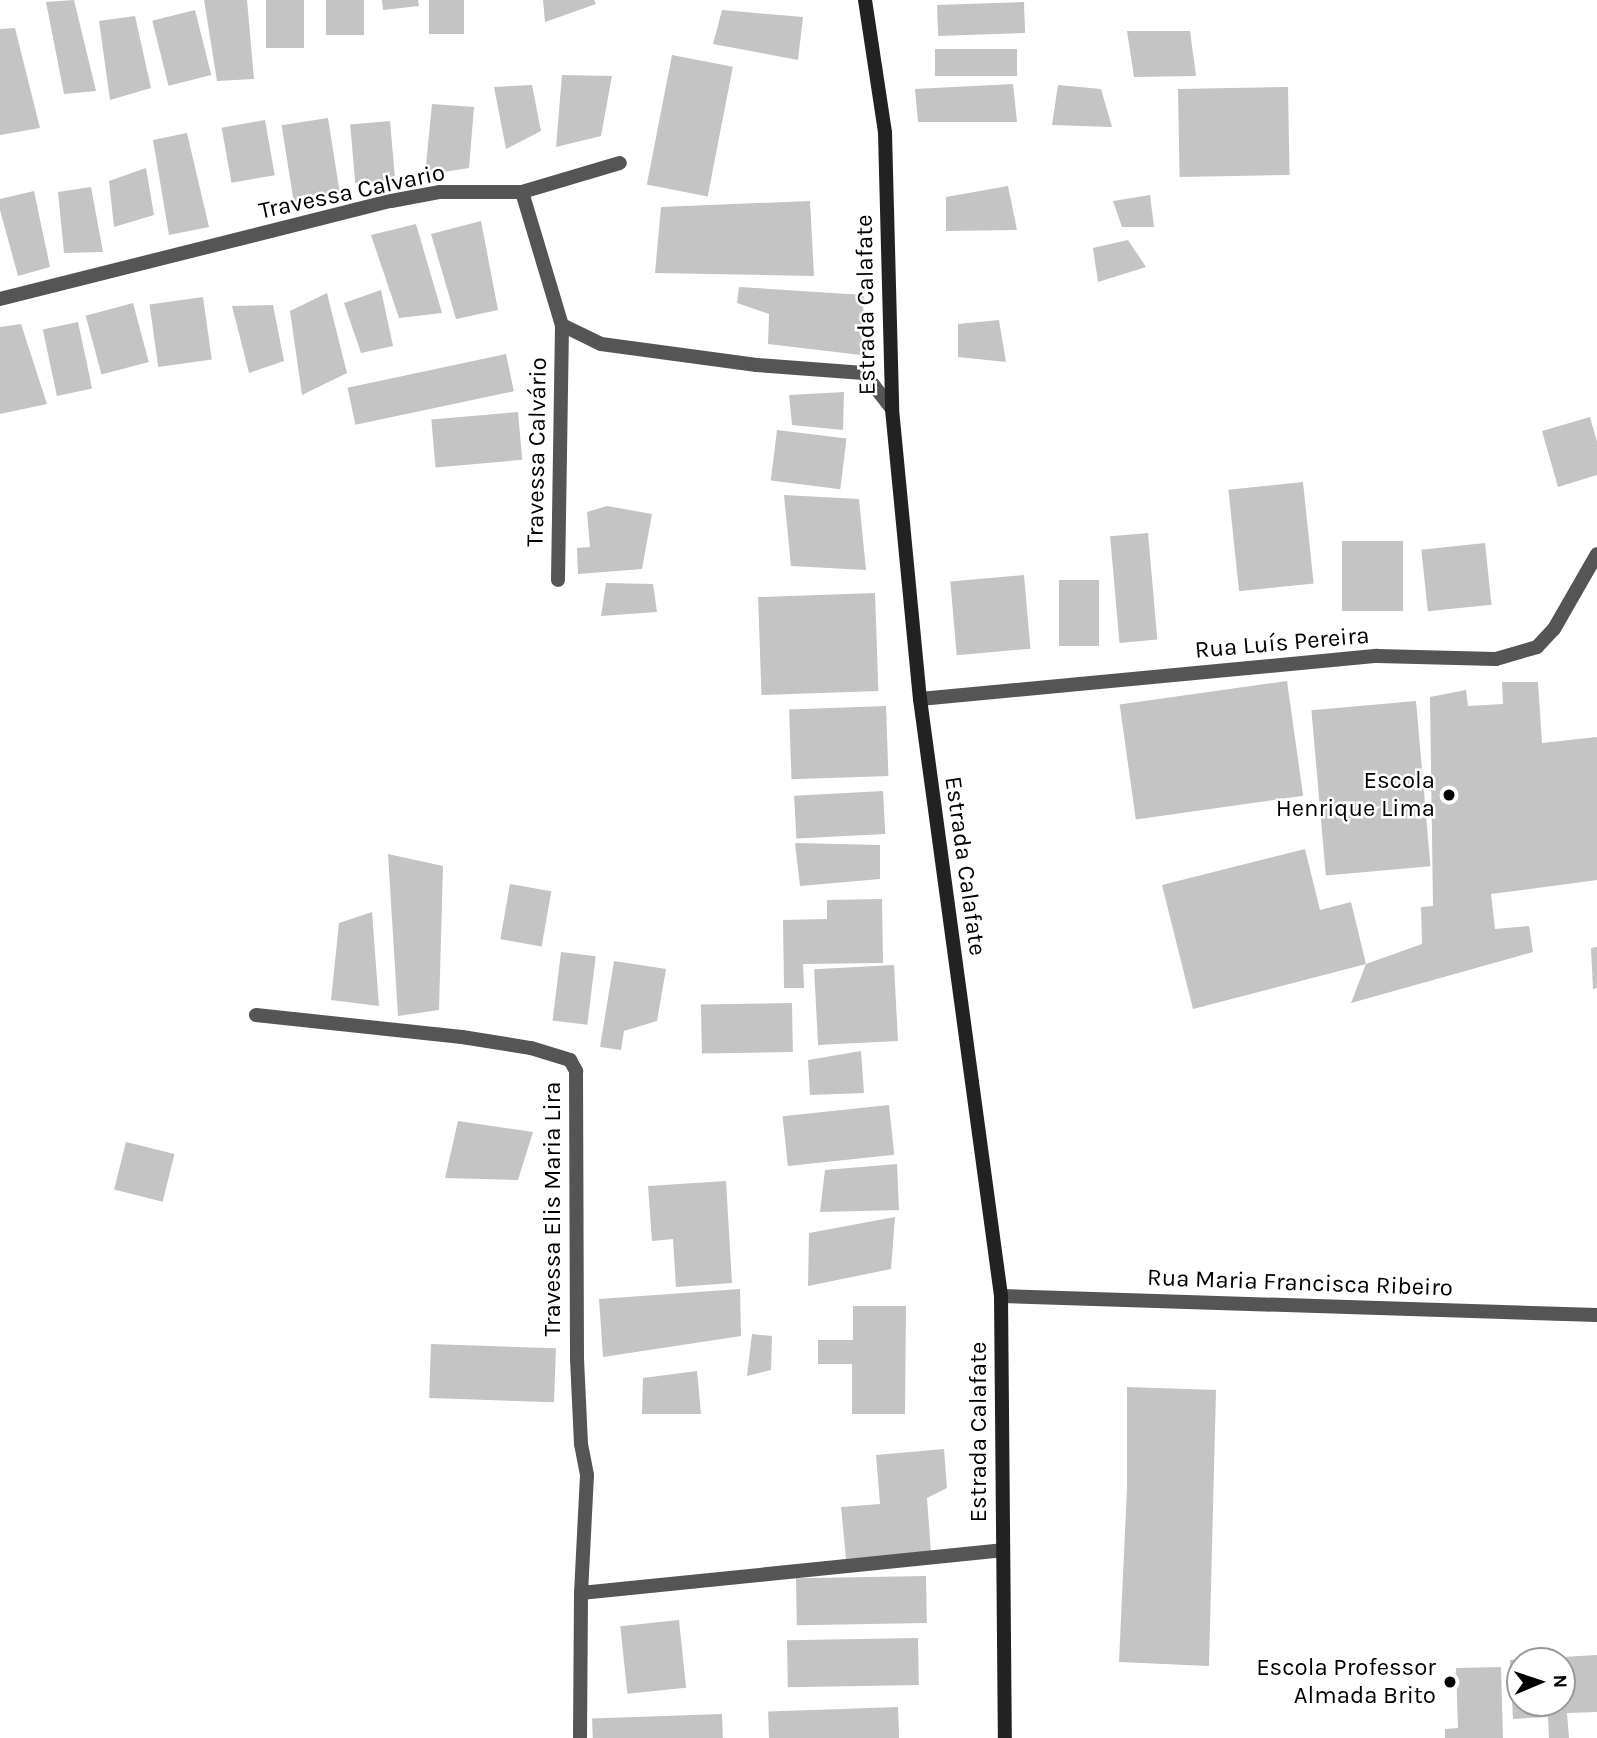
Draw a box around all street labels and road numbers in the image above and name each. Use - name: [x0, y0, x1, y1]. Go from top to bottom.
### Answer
- street label: Travessa Calvario: [256, 158, 448, 226]
- street label: Estrada Calafate: [850, 214, 882, 396]
- street label: Travessa Calvário: [521, 357, 553, 547]
- street label: Rua Luís Pereira: [1194, 621, 1370, 665]
- street label: Estrada Calafate: [938, 774, 992, 958]
- street label: Travessa Elis Maria Lira: [539, 1082, 567, 1336]
- street label: Rua Maria Francisca Ribeiro: [1147, 1263, 1453, 1303]
- street label: Estrada Calafate: [965, 1342, 993, 1522]

